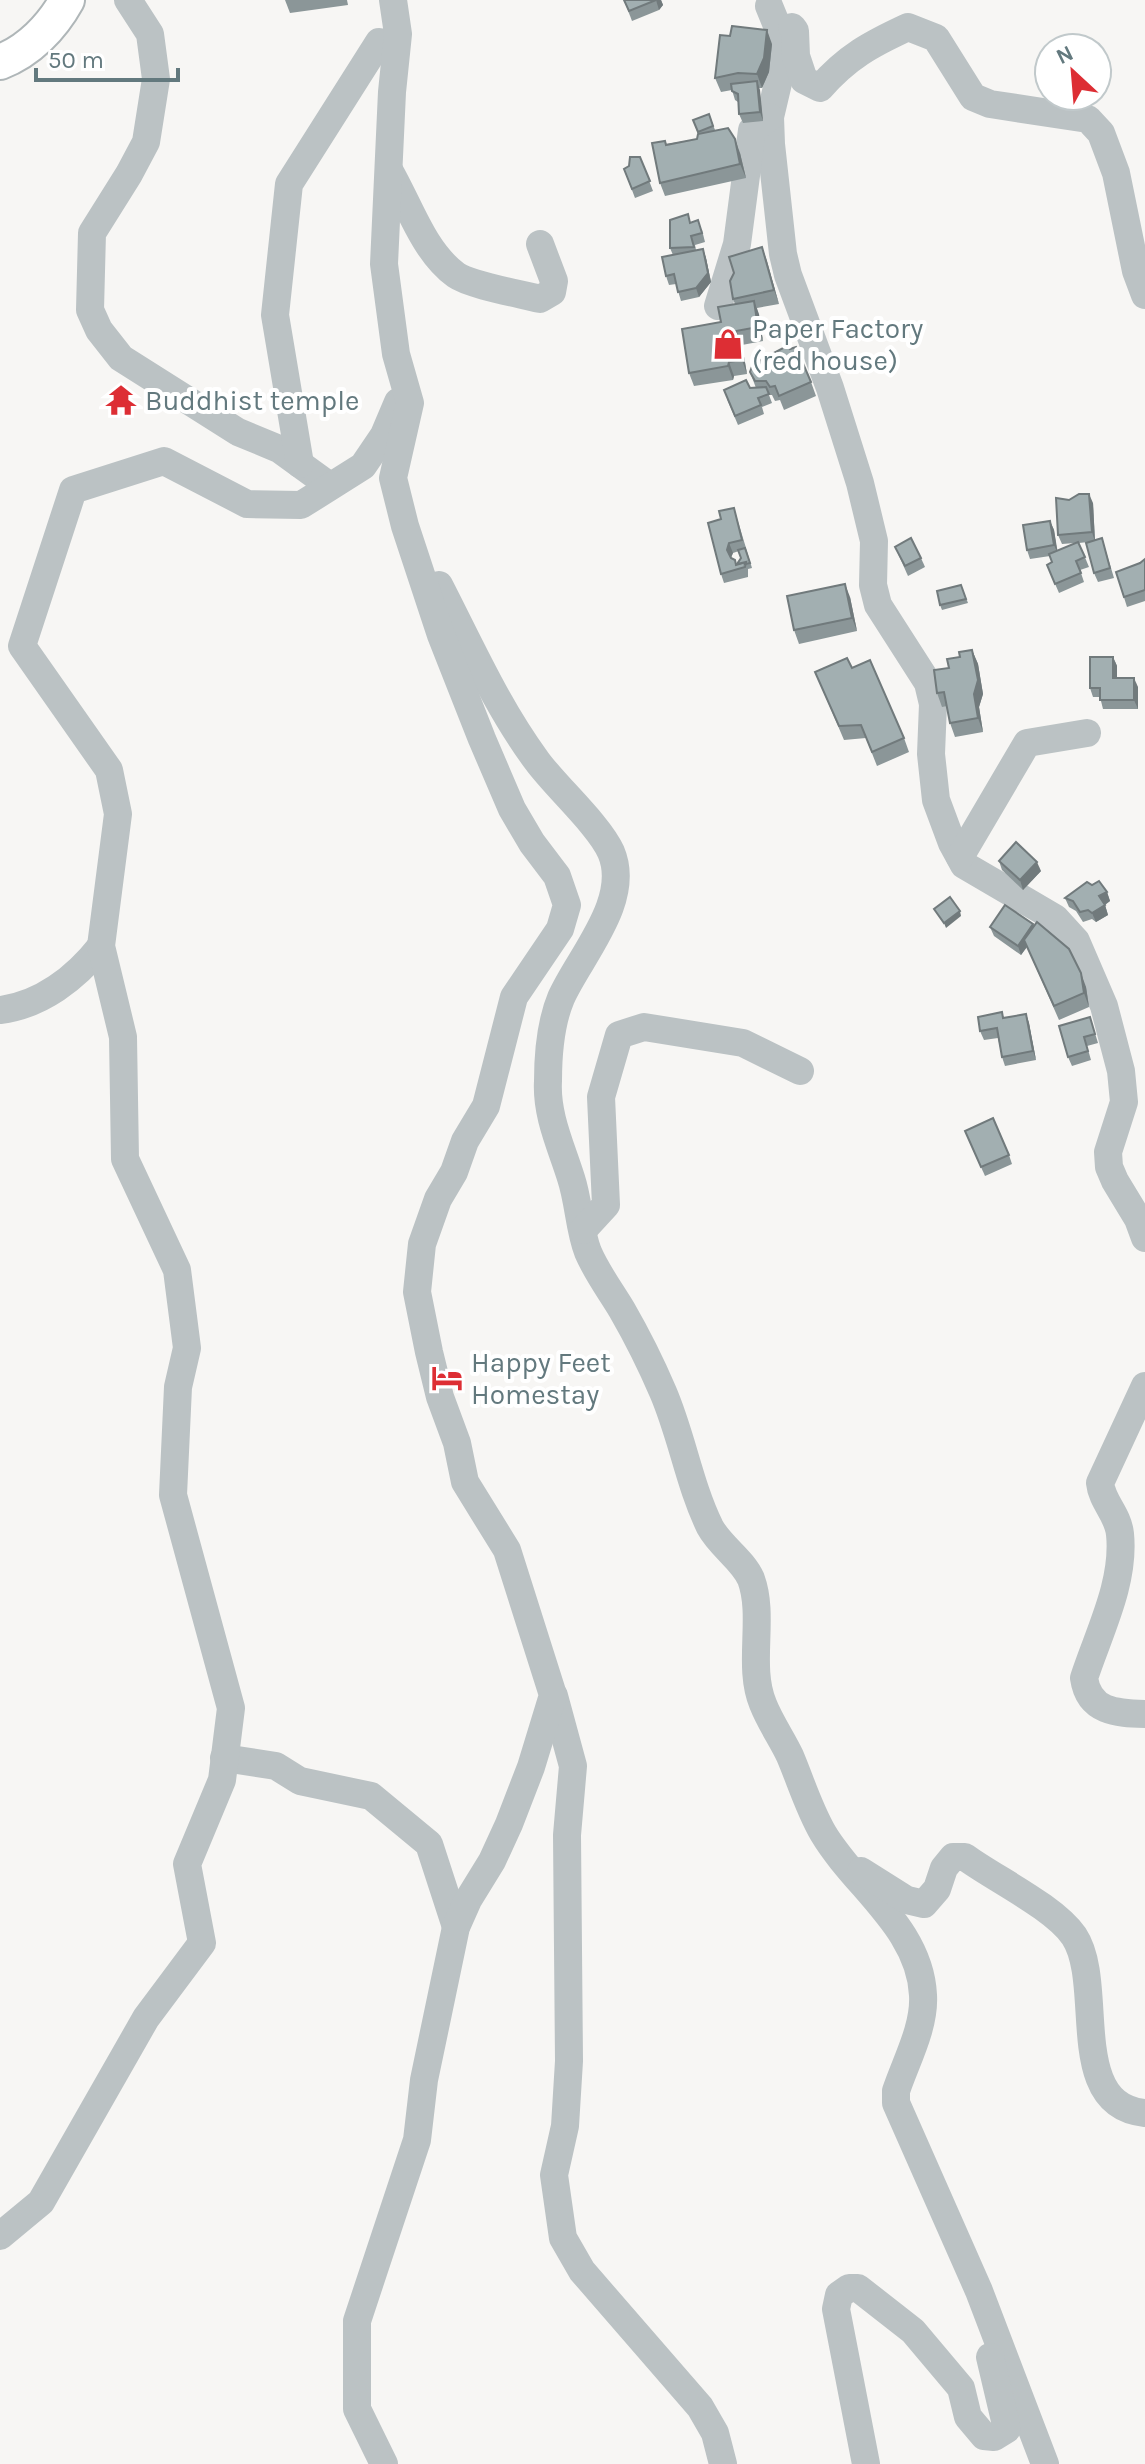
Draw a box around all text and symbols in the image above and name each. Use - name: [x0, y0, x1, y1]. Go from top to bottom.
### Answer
- scale bar: [36, 32, 178, 82]
- north arrow: [1033, 32, 1113, 112]
- text: N: [1052, 40, 1077, 70]
- text: 50 m: [48, 46, 104, 74]
- place label: Paper Factory (red house): [752, 312, 923, 377]
- shop icon: Paper Factory (red house): [711, 327, 745, 361]
- temple icon: Buddhist temple: [104, 383, 138, 417]
- place label: Buddhist temple: [145, 384, 359, 417]
- place label: Happy Feet Homestay: [471, 1346, 611, 1411]
- hotel icon: Happy Feet Homestay: [430, 1361, 464, 1395]

